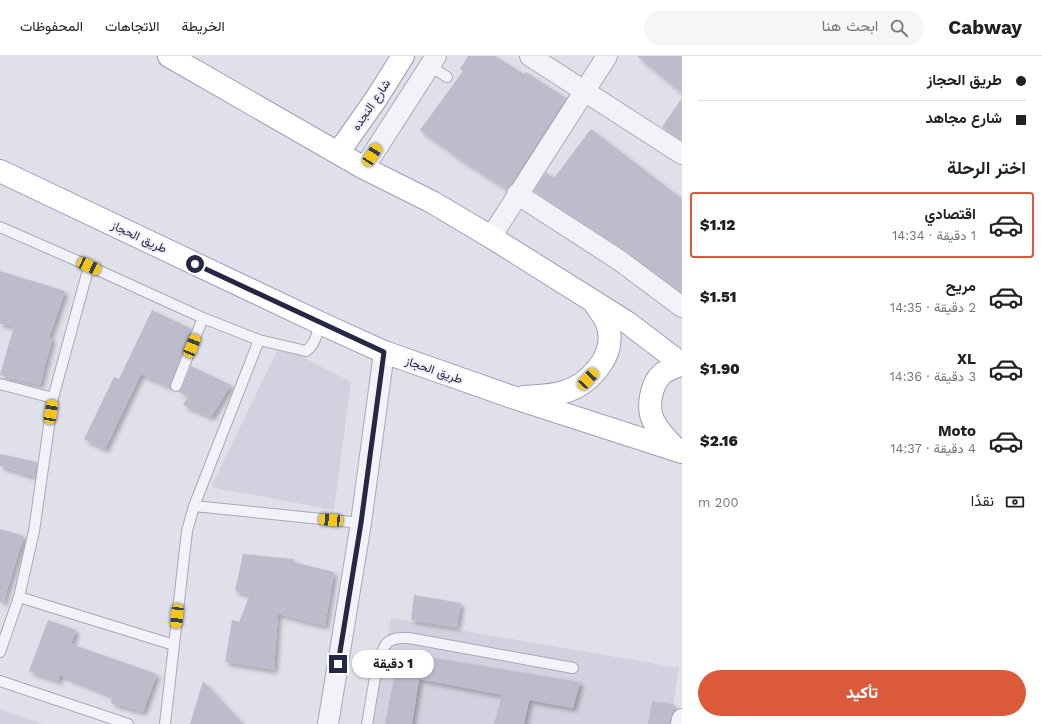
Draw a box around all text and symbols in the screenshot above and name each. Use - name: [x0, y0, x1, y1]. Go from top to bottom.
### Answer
- search box: [644, 10, 924, 46]
- text: Cabway: [948, 16, 1022, 39]
- text: ابحث هنا: [822, 17, 878, 35]
- icon: search: [888, 17, 910, 39]
- text: المحفوظات: [20, 18, 83, 34]
- text: الاتجاهات: [105, 18, 159, 34]
- text: الخريطة: [181, 18, 225, 34]
- text: طريق الحجاز: [927, 71, 1002, 89]
- street label: شارع النجده: [349, 77, 395, 134]
- text: شارع مجاهد: [925, 109, 1002, 127]
- car: [360, 142, 384, 168]
- text: اختر الرحلة: [947, 157, 1026, 178]
- text: اقتصادي: [924, 205, 976, 223]
- icon: car: [988, 207, 1024, 243]
- text: $1.12: [700, 216, 735, 234]
- street label: طريق الحجاز: [108, 218, 169, 257]
- text: 1 دقيقة · 14:34: [892, 228, 976, 243]
- car: [76, 255, 102, 277]
- route start: [186, 255, 204, 273]
- text: مريح: [946, 277, 976, 295]
- icon: car: [988, 279, 1024, 315]
- text: $1.51: [700, 288, 736, 306]
- text: 2 دقيقة · 14:35: [890, 300, 976, 315]
- car: [182, 333, 202, 359]
- text: XL: [957, 350, 976, 368]
- icon: car: [988, 351, 1024, 387]
- street label: طريق الحجاز: [402, 353, 465, 387]
- text: $1.90: [700, 360, 740, 378]
- car: [575, 366, 601, 392]
- text: 3 دقيقة · 14:36: [890, 369, 976, 384]
- car: [43, 399, 59, 425]
- text: Moto: [938, 422, 976, 440]
- icon: car: [988, 423, 1024, 459]
- text: $2.16: [700, 432, 738, 450]
- text: 4 دقيقة · 14:37: [891, 441, 976, 456]
- icon: cash: [1004, 491, 1026, 513]
- text: نقدًا: [971, 492, 994, 510]
- text: 200 m: [698, 495, 739, 510]
- car: [319, 513, 343, 527]
- car: [170, 603, 184, 629]
- callout: 1 دقيقة: [352, 650, 434, 678]
- route end: [329, 655, 347, 673]
- text: 1 دقيقة: [373, 656, 413, 671]
- button: تأكيد: [698, 670, 1026, 716]

